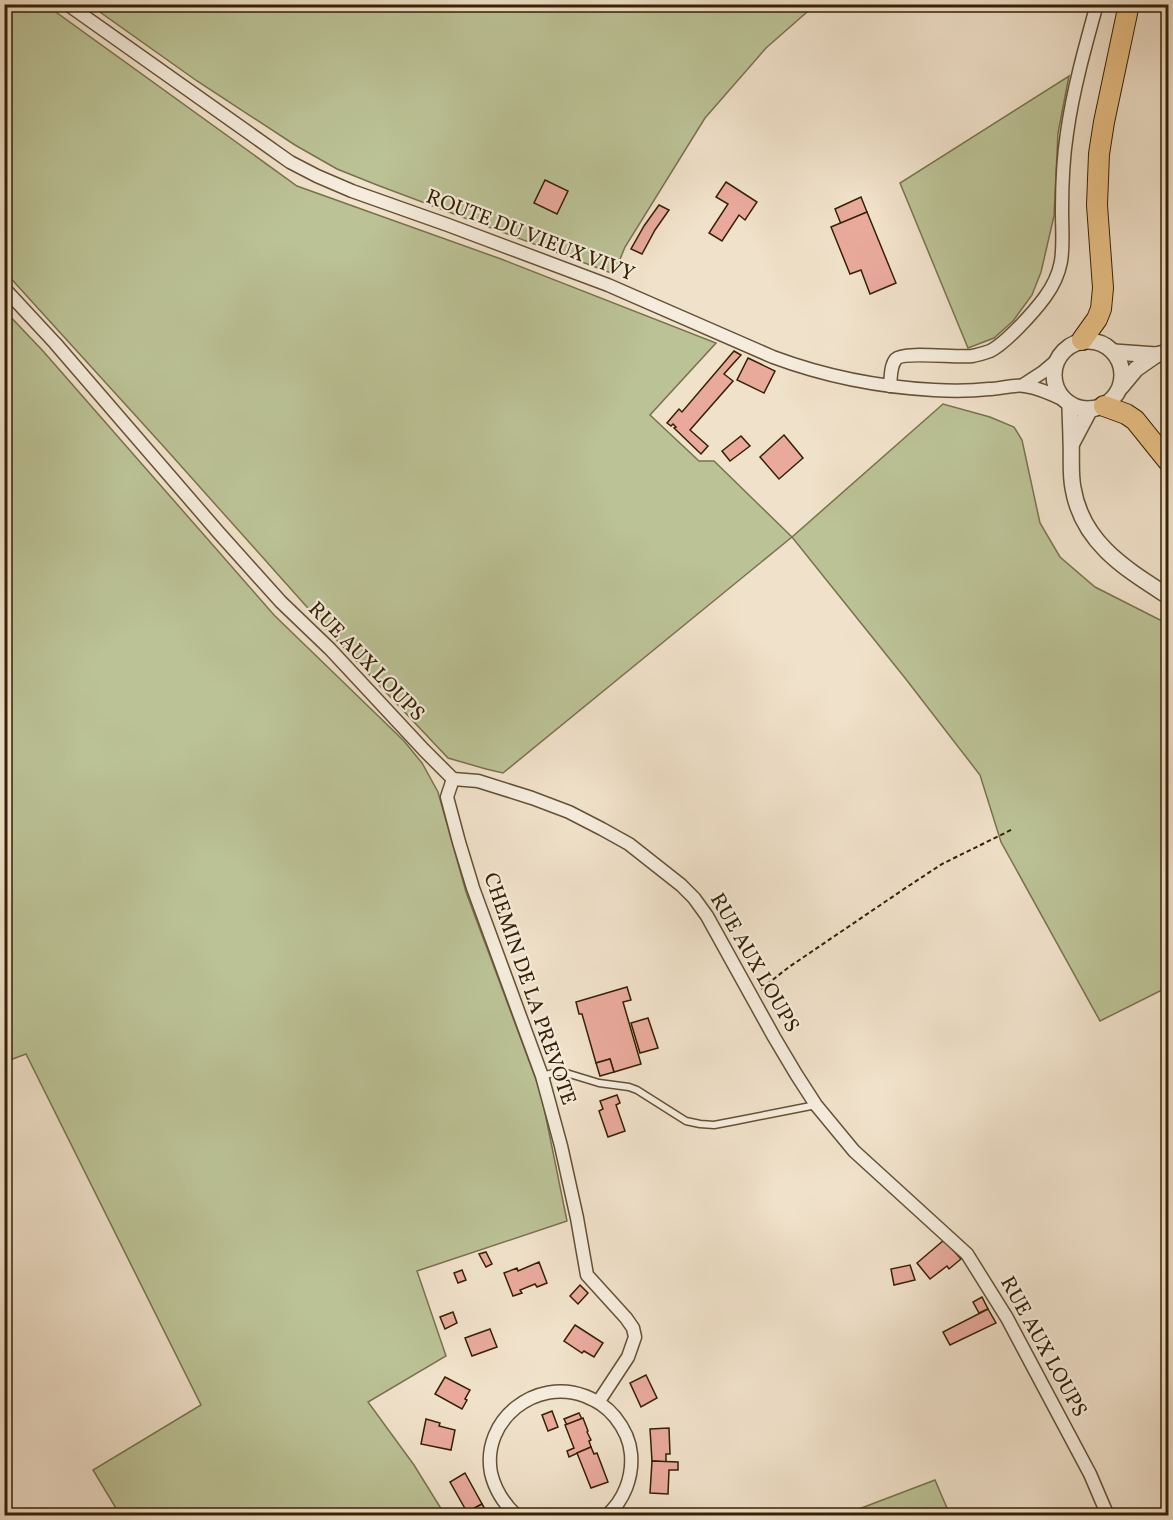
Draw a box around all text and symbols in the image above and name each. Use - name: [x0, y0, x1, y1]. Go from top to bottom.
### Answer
- street label: ROUTE DU VIEUX VIVY: [422, 183, 638, 289]
- street label: RUE AUX LOUPS: [301, 596, 431, 728]
- street label: CHEMIN DE LA PREVOTE: [476, 869, 582, 1109]
- street label: RUE AUX LOUPS: [702, 888, 806, 1038]
- street label: RUE AUX LOUPS: [992, 1271, 1094, 1423]

